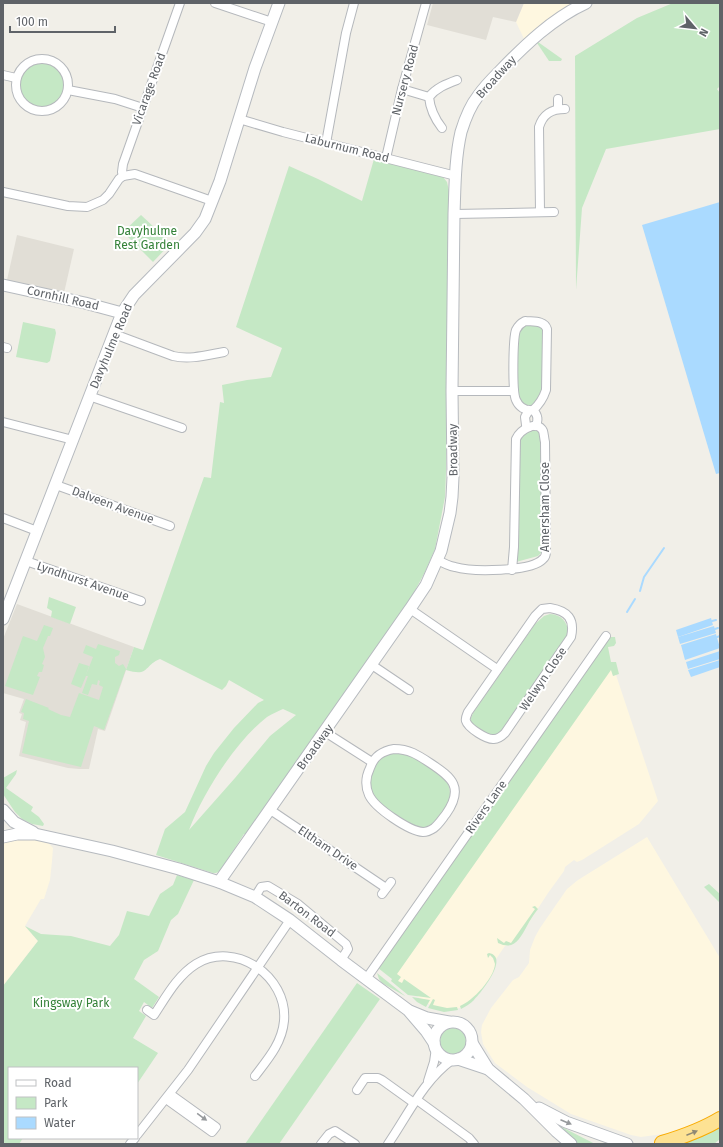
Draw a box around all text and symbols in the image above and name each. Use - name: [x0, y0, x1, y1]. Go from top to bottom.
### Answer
- scale bar: [10, 8, 115, 34]
- north arrow: [675, 8, 715, 48]
- text: 100 m: [16, 15, 48, 29]
- text: N: [696, 26, 711, 39]
- street label: Nursery Road: [389, 43, 421, 117]
- street label: Vicarage Road: [129, 51, 169, 127]
- street label: Broadway: [473, 53, 519, 101]
- street label: Laburnum Road: [303, 131, 391, 165]
- park label: Davyhulme Rest Garden: [114, 224, 180, 252]
- street label: Cornhill Road: [26, 283, 100, 313]
- street label: Davyhulme Road: [87, 301, 135, 391]
- street label: Broadway: [446, 423, 460, 477]
- street label: Amersham Close: [538, 462, 552, 552]
- street label: Dalveen Avenue: [70, 484, 156, 526]
- street label: Lyndhurst Avenue: [35, 559, 131, 603]
- street label: Welwyn Close: [517, 645, 569, 713]
- street label: Broadway: [294, 721, 336, 773]
- street label: Rivers Lane: [462, 777, 510, 837]
- street label: Eltham Drive: [295, 823, 361, 873]
- street label: Barton Road: [276, 888, 338, 940]
- park label: Kingsway Park: [33, 996, 110, 1010]
- legend: [8, 1067, 138, 1139]
- text: Road: [44, 1076, 72, 1090]
- text: Park: [44, 1096, 68, 1110]
- one-way arrow: [196, 1113, 207, 1121]
- text: Water: [44, 1116, 76, 1130]
- one-way arrow: [561, 1119, 572, 1125]
- one-way arrow: [686, 1130, 698, 1136]

